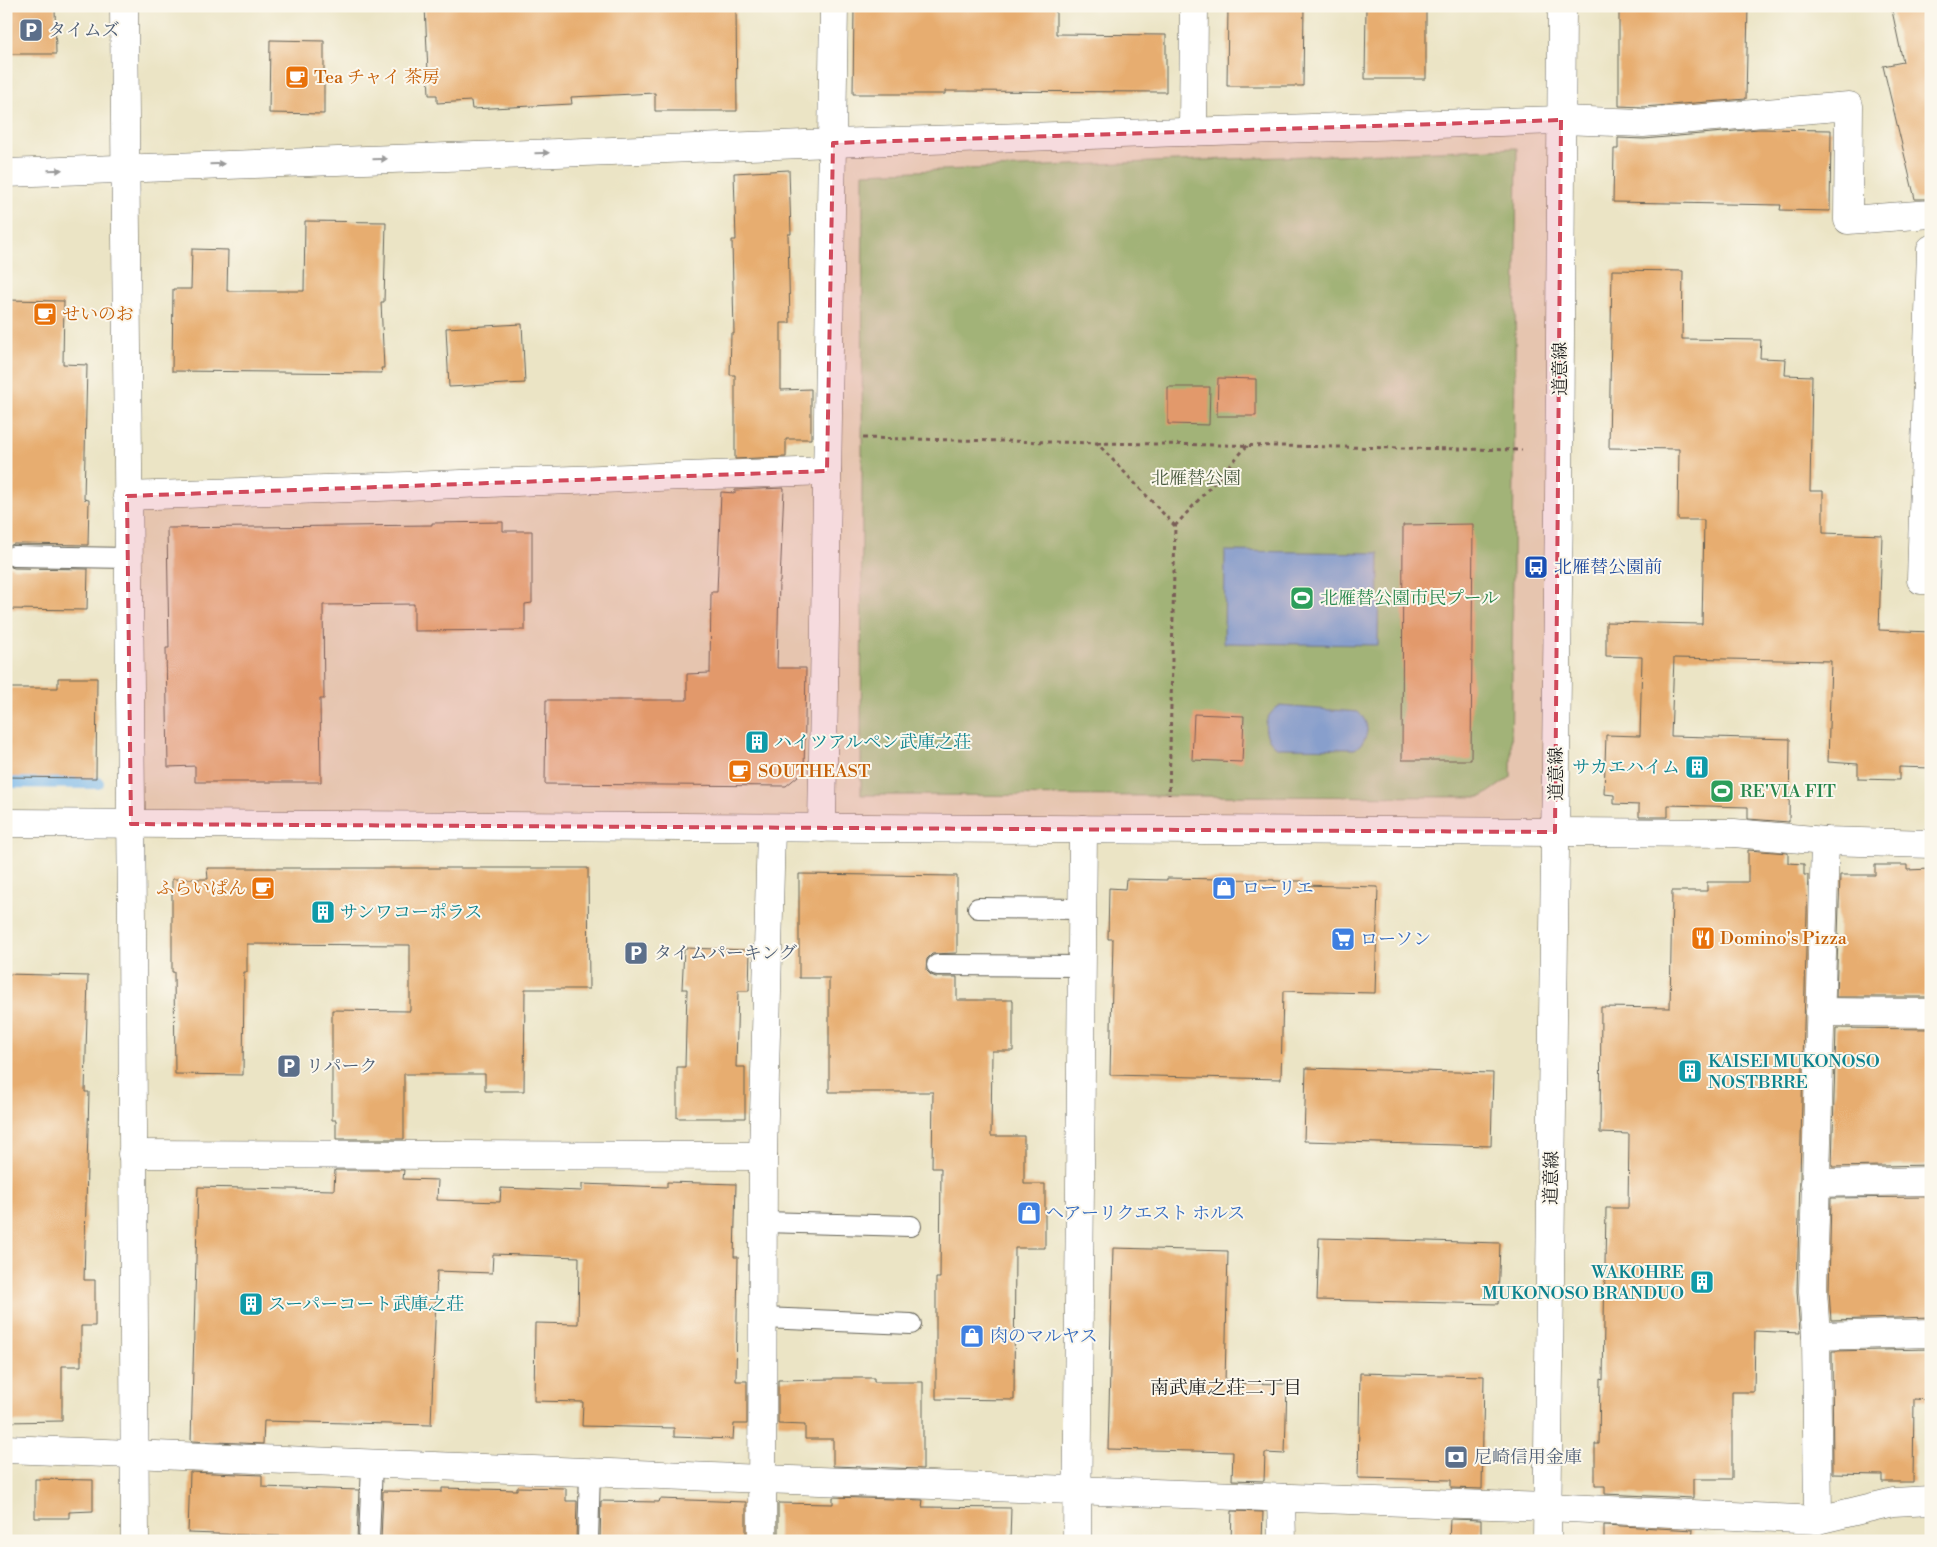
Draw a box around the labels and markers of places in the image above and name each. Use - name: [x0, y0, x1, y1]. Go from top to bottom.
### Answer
- parking icon: タイムズ: [18, 17, 44, 43]
- place label: タイムズ: [48, 19, 120, 42]
- cafe icon: Tea チャイ 茶房: [284, 64, 310, 90]
- place label: Tea チャイ 茶房: [314, 66, 440, 89]
- cafe icon: せいのお: [32, 301, 58, 327]
- place label: せいのお: [62, 303, 134, 326]
- bus stop icon: 北雁替公園前: [1523, 554, 1549, 580]
- place label: 北雁替公園前: [1554, 556, 1662, 579]
- sports icon: 北雁替公園市民プール: [1289, 585, 1315, 611]
- place label: 北雁替公園市民プール: [1320, 587, 1499, 610]
- building icon: ハイツアルペン武庫之荘: [744, 729, 770, 755]
- place label: ハイツアルペン武庫之荘: [774, 731, 971, 754]
- building icon: サカエハイム: [1684, 754, 1710, 780]
- place label: サカエハイム: [1572, 756, 1680, 779]
- cafe icon: SOUTHEAST: [727, 758, 753, 784]
- place label: SOUTHEAST: [758, 760, 871, 783]
- sports icon: RE'VIA FIT: [1709, 778, 1735, 804]
- place label: RE'VIA FIT: [1740, 780, 1836, 803]
- cafe icon: ふらいぱん: [250, 875, 276, 901]
- shop icon: ローリエ: [1211, 875, 1237, 901]
- place label: ふらいぱん: [156, 877, 246, 900]
- place label: ローリエ: [1242, 877, 1314, 900]
- building icon: サンワコーポラス: [310, 899, 336, 925]
- place label: サンワコーポラス: [340, 901, 483, 924]
- restaurant icon: Domino's Pizza: [1690, 925, 1716, 951]
- supermarket icon: ローソン: [1330, 926, 1356, 952]
- place label: Domino's Pizza: [1720, 927, 1848, 950]
- place label: ローソン: [1360, 928, 1431, 951]
- parking icon: タイムパーキング: [623, 940, 649, 966]
- place label: タイムパーキング: [654, 942, 797, 965]
- place label: KAISEI MUKONOSO NOSTBRRE: [1708, 1050, 1880, 1094]
- parking icon: リパーク: [276, 1053, 302, 1079]
- place label: リパーク: [306, 1055, 377, 1078]
- building icon: KAISEI MUKONOSO NOSTBRRE: [1677, 1058, 1703, 1084]
- shop icon: ヘアーリクエスト ホルス: [1016, 1200, 1042, 1226]
- place label: ヘアーリクエスト ホルス: [1046, 1202, 1245, 1225]
- place label: WAKOHRE MUKONOSO BRANDUO: [1482, 1261, 1684, 1305]
- building icon: WAKOHRE MUKONOSO BRANDUO: [1689, 1269, 1715, 1295]
- building icon: スーパーコート武庫之荘: [238, 1291, 264, 1317]
- place label: スーパーコート武庫之荘: [268, 1293, 464, 1316]
- shop icon: 肉のマルヤス: [959, 1323, 985, 1349]
- place label: 肉のマルヤス: [990, 1325, 1098, 1348]
- bank icon: 尼崎信用金庫: [1443, 1444, 1469, 1470]
- place label: 尼崎信用金庫: [1474, 1446, 1582, 1469]

